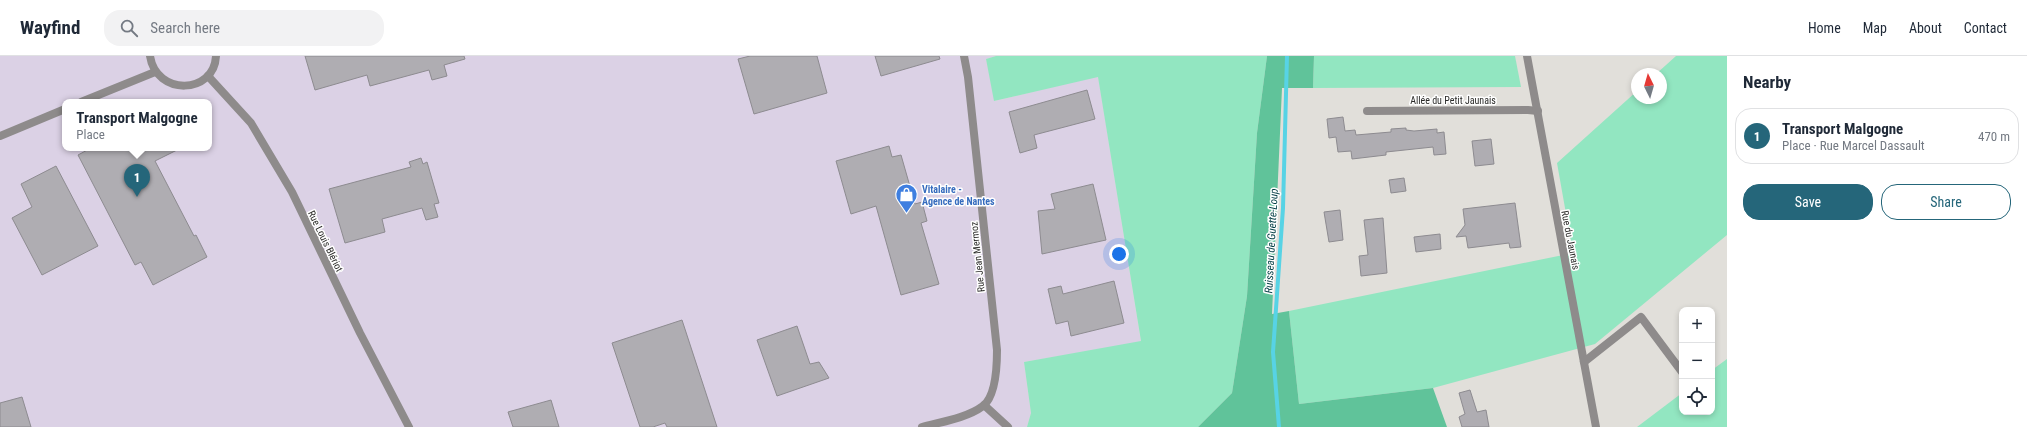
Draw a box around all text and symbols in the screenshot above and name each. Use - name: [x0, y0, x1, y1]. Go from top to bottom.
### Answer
- search box: [104, 10, 384, 46]
- text: Wayfind: [20, 16, 80, 39]
- icon: search: [118, 17, 140, 39]
- text: Search here: [150, 19, 220, 37]
- text: Home: [1808, 20, 1841, 36]
- text: Map: [1863, 20, 1887, 36]
- text: About: [1909, 20, 1942, 36]
- text: Contact: [1964, 20, 2007, 36]
- north arrow: [1631, 68, 1667, 104]
- text: Nearby: [1743, 72, 1791, 92]
- street label: Allée du Petit Jaunais: [1410, 95, 1496, 106]
- popup: [62, 99, 212, 151]
- text: Transport Malgogne: [76, 109, 198, 127]
- text: Transport Malgogne: [1782, 120, 1903, 138]
- text: Place: [76, 127, 105, 142]
- text: 1: [1754, 129, 1760, 144]
- text: 470 m: [1978, 129, 2010, 144]
- text: Place · Rue Marcel Dassault: [1782, 138, 1925, 153]
- pin: 1: [124, 164, 150, 197]
- shop icon: Vitalaire - Agence de Nantes: [894, 182, 920, 215]
- place label: Vitalaire - Agence de Nantes: [922, 184, 995, 207]
- button: Save: [1743, 184, 1873, 220]
- button: Share: [1881, 184, 2011, 220]
- water label: Ruisseau de Guette-Loup: [1262, 188, 1281, 294]
- street label: Rue Louis Blériot: [306, 209, 345, 274]
- street label: Rue du Jaunais: [1559, 210, 1582, 271]
- street label: Rue Jean Mermoz: [968, 221, 987, 293]
- your location: [1109, 244, 1129, 264]
- map controls: [1679, 307, 1715, 415]
- button: +: [1679, 307, 1715, 343]
- button: −: [1679, 343, 1715, 379]
- button: locate: [1679, 379, 1715, 415]

